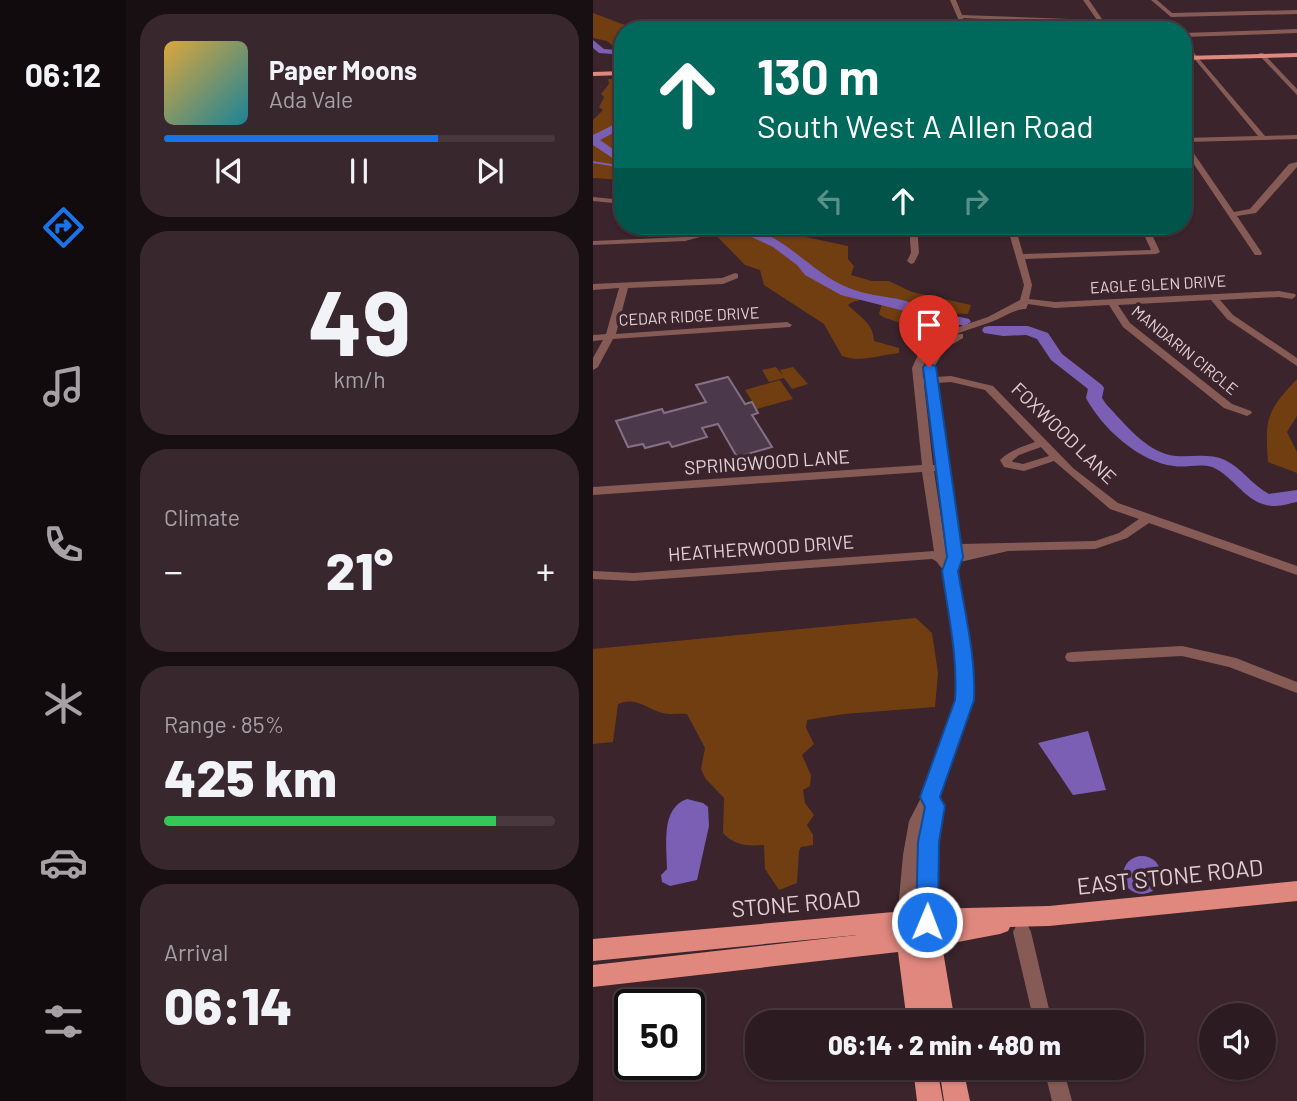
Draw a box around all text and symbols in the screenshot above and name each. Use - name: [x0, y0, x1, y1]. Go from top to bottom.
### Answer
- text: 130 m: [757, 46, 879, 105]
- icon: ahead: [642, 49, 733, 140]
- text: Paper Moons: [269, 54, 417, 85]
- text: 06:12: [25, 55, 101, 93]
- text: Ada Vale: [269, 85, 353, 113]
- text: South West A Allen Road: [757, 106, 1094, 144]
- icon: previous: [210, 152, 248, 190]
- icon: pause: [340, 152, 378, 190]
- icon: next: [471, 152, 509, 190]
- icon: left: [811, 182, 849, 220]
- icon: ahead: [884, 182, 922, 220]
- icon: right: [957, 182, 995, 220]
- icon: directions: [39, 203, 88, 252]
- text: 49: [308, 265, 411, 374]
- street label: EAGLE GLEN DRIVE: [1089, 270, 1227, 297]
- pin: [899, 295, 959, 367]
- street label: MANDARIN CIRCLE: [1128, 301, 1242, 398]
- street label: CEDAR RIDGE DRIVE: [618, 302, 760, 329]
- icon: arrive: [910, 306, 948, 344]
- icon: music: [39, 362, 88, 411]
- text: km/h: [333, 365, 386, 393]
- street label: FOXWOOD LANE: [1007, 377, 1121, 488]
- street label: SPRINGWOOD LANE: [683, 444, 851, 479]
- text: Climate: [164, 503, 240, 531]
- icon: phone: [39, 520, 88, 569]
- street label: HEATHERWOOD DRIVE: [667, 530, 855, 565]
- text: 21°: [326, 538, 393, 600]
- text: −: [164, 547, 183, 593]
- text: +: [536, 547, 555, 593]
- icon: climate: [39, 679, 88, 728]
- text: Range · 85%: [164, 710, 284, 738]
- text: 425 km: [164, 745, 337, 807]
- icon: car: [39, 838, 88, 887]
- street label: EAST STONE ROAD: [1075, 852, 1264, 900]
- street label: STONE ROAD: [730, 883, 862, 923]
- position arrow: [890, 885, 964, 959]
- text: Arrival: [164, 938, 228, 966]
- text: 06:14: [164, 973, 292, 1035]
- speed limit sign: 50: [614, 989, 705, 1080]
- icon: filters: [39, 997, 88, 1046]
- map controls: [1199, 1003, 1276, 1080]
- button: sound: [1199, 1003, 1276, 1080]
- text: 06:14 · 2 min · 480 m: [828, 1029, 1061, 1060]

